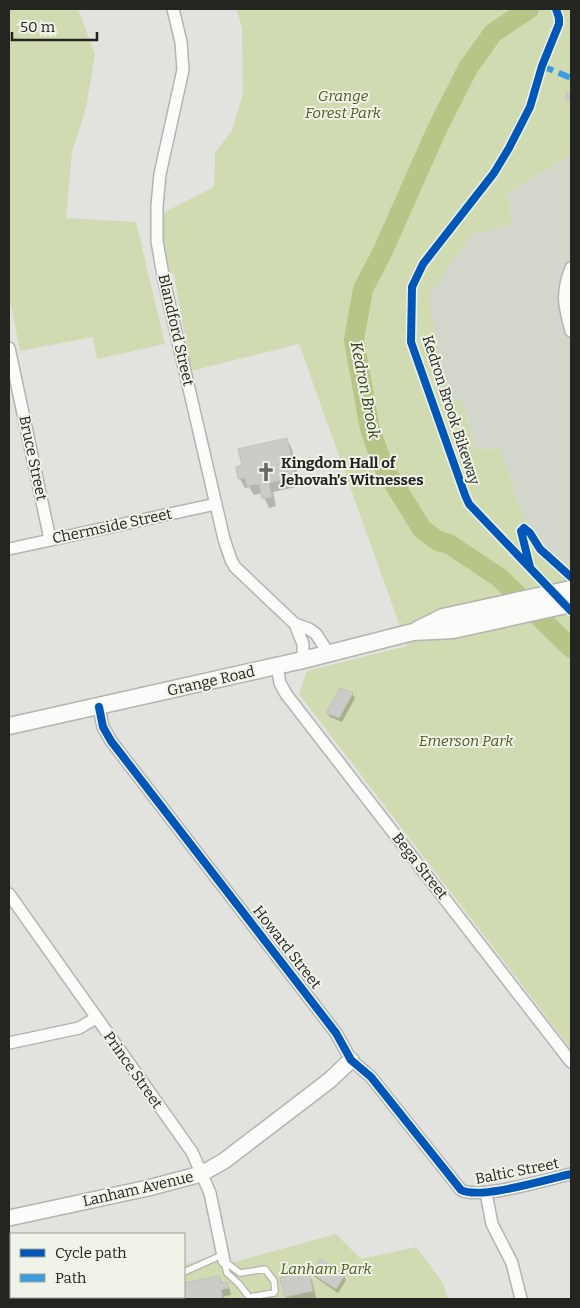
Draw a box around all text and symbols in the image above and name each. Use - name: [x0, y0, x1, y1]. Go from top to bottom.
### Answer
- scale bar: [12, 10, 98, 42]
- text: 50 m: [20, 18, 56, 36]
- park label: Grange Forest Park: [305, 87, 382, 122]
- street label: Blandford Street: [154, 272, 198, 388]
- street label: Kedron Brook Bikeway: [418, 333, 484, 487]
- water label: Kedron Brook: [347, 340, 384, 441]
- street label: Bruce Street: [15, 414, 51, 503]
- place label: Kingdom Hall of Jehovah’s Witnesses: [280, 454, 424, 489]
- church icon: Kingdom Hall of Jehovah’s Witnesses: [255, 461, 277, 483]
- street label: Chermside Street: [51, 504, 174, 547]
- street label: Grange Road: [165, 662, 257, 700]
- park label: Emerson Park: [419, 732, 514, 750]
- street label: Bega Street: [388, 829, 452, 903]
- street label: Howard Street: [249, 902, 325, 993]
- street label: Prince Street: [100, 1028, 167, 1113]
- street label: Baltic Street: [474, 1154, 561, 1188]
- street label: Lanham Avenue: [81, 1167, 195, 1211]
- legend: [10, 1233, 185, 1298]
- text: Cycle path: [55, 1244, 127, 1262]
- park label: Lanham Park: [280, 1260, 372, 1278]
- text: Path: [55, 1269, 87, 1287]

